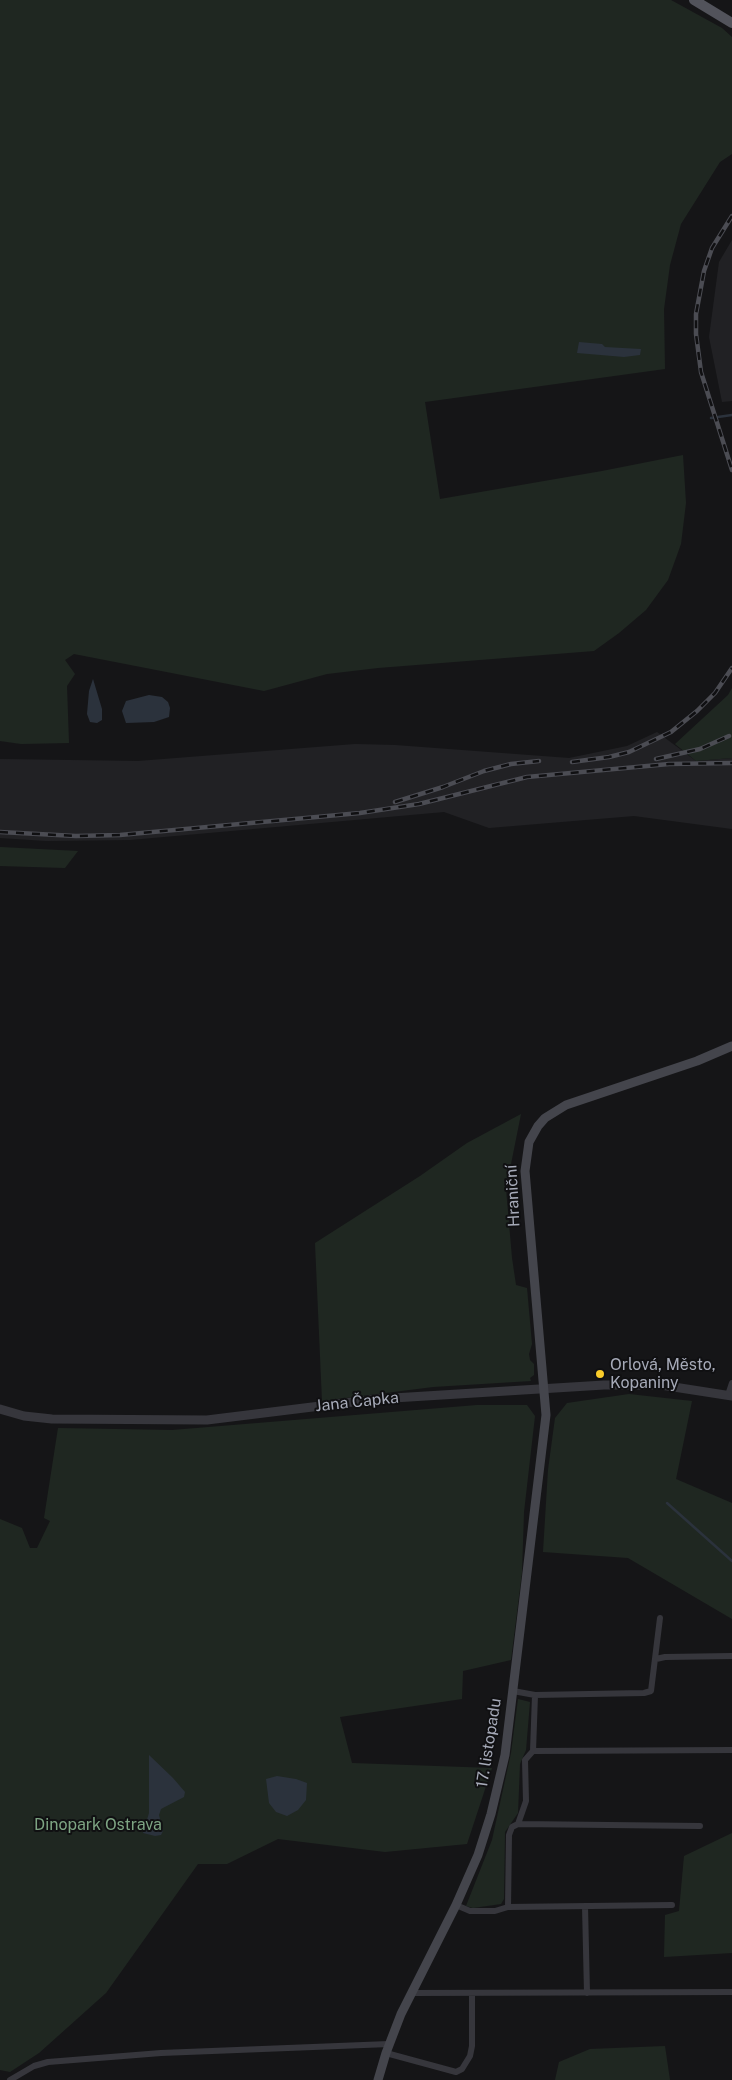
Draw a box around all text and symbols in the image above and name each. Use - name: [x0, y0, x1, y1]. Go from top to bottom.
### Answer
- street label: Hraniční: [502, 1165, 524, 1227]
- place label: Orlová, Město, Kopaniny: [610, 1355, 716, 1393]
- marker: Orlová, Město, Kopaniny: [594, 1368, 606, 1380]
- street label: Jana Čapka: [314, 1388, 400, 1416]
- street label: 17. listopadu: [472, 1697, 506, 1789]
- park label: Dinopark Ostrava: [34, 1815, 162, 1835]

